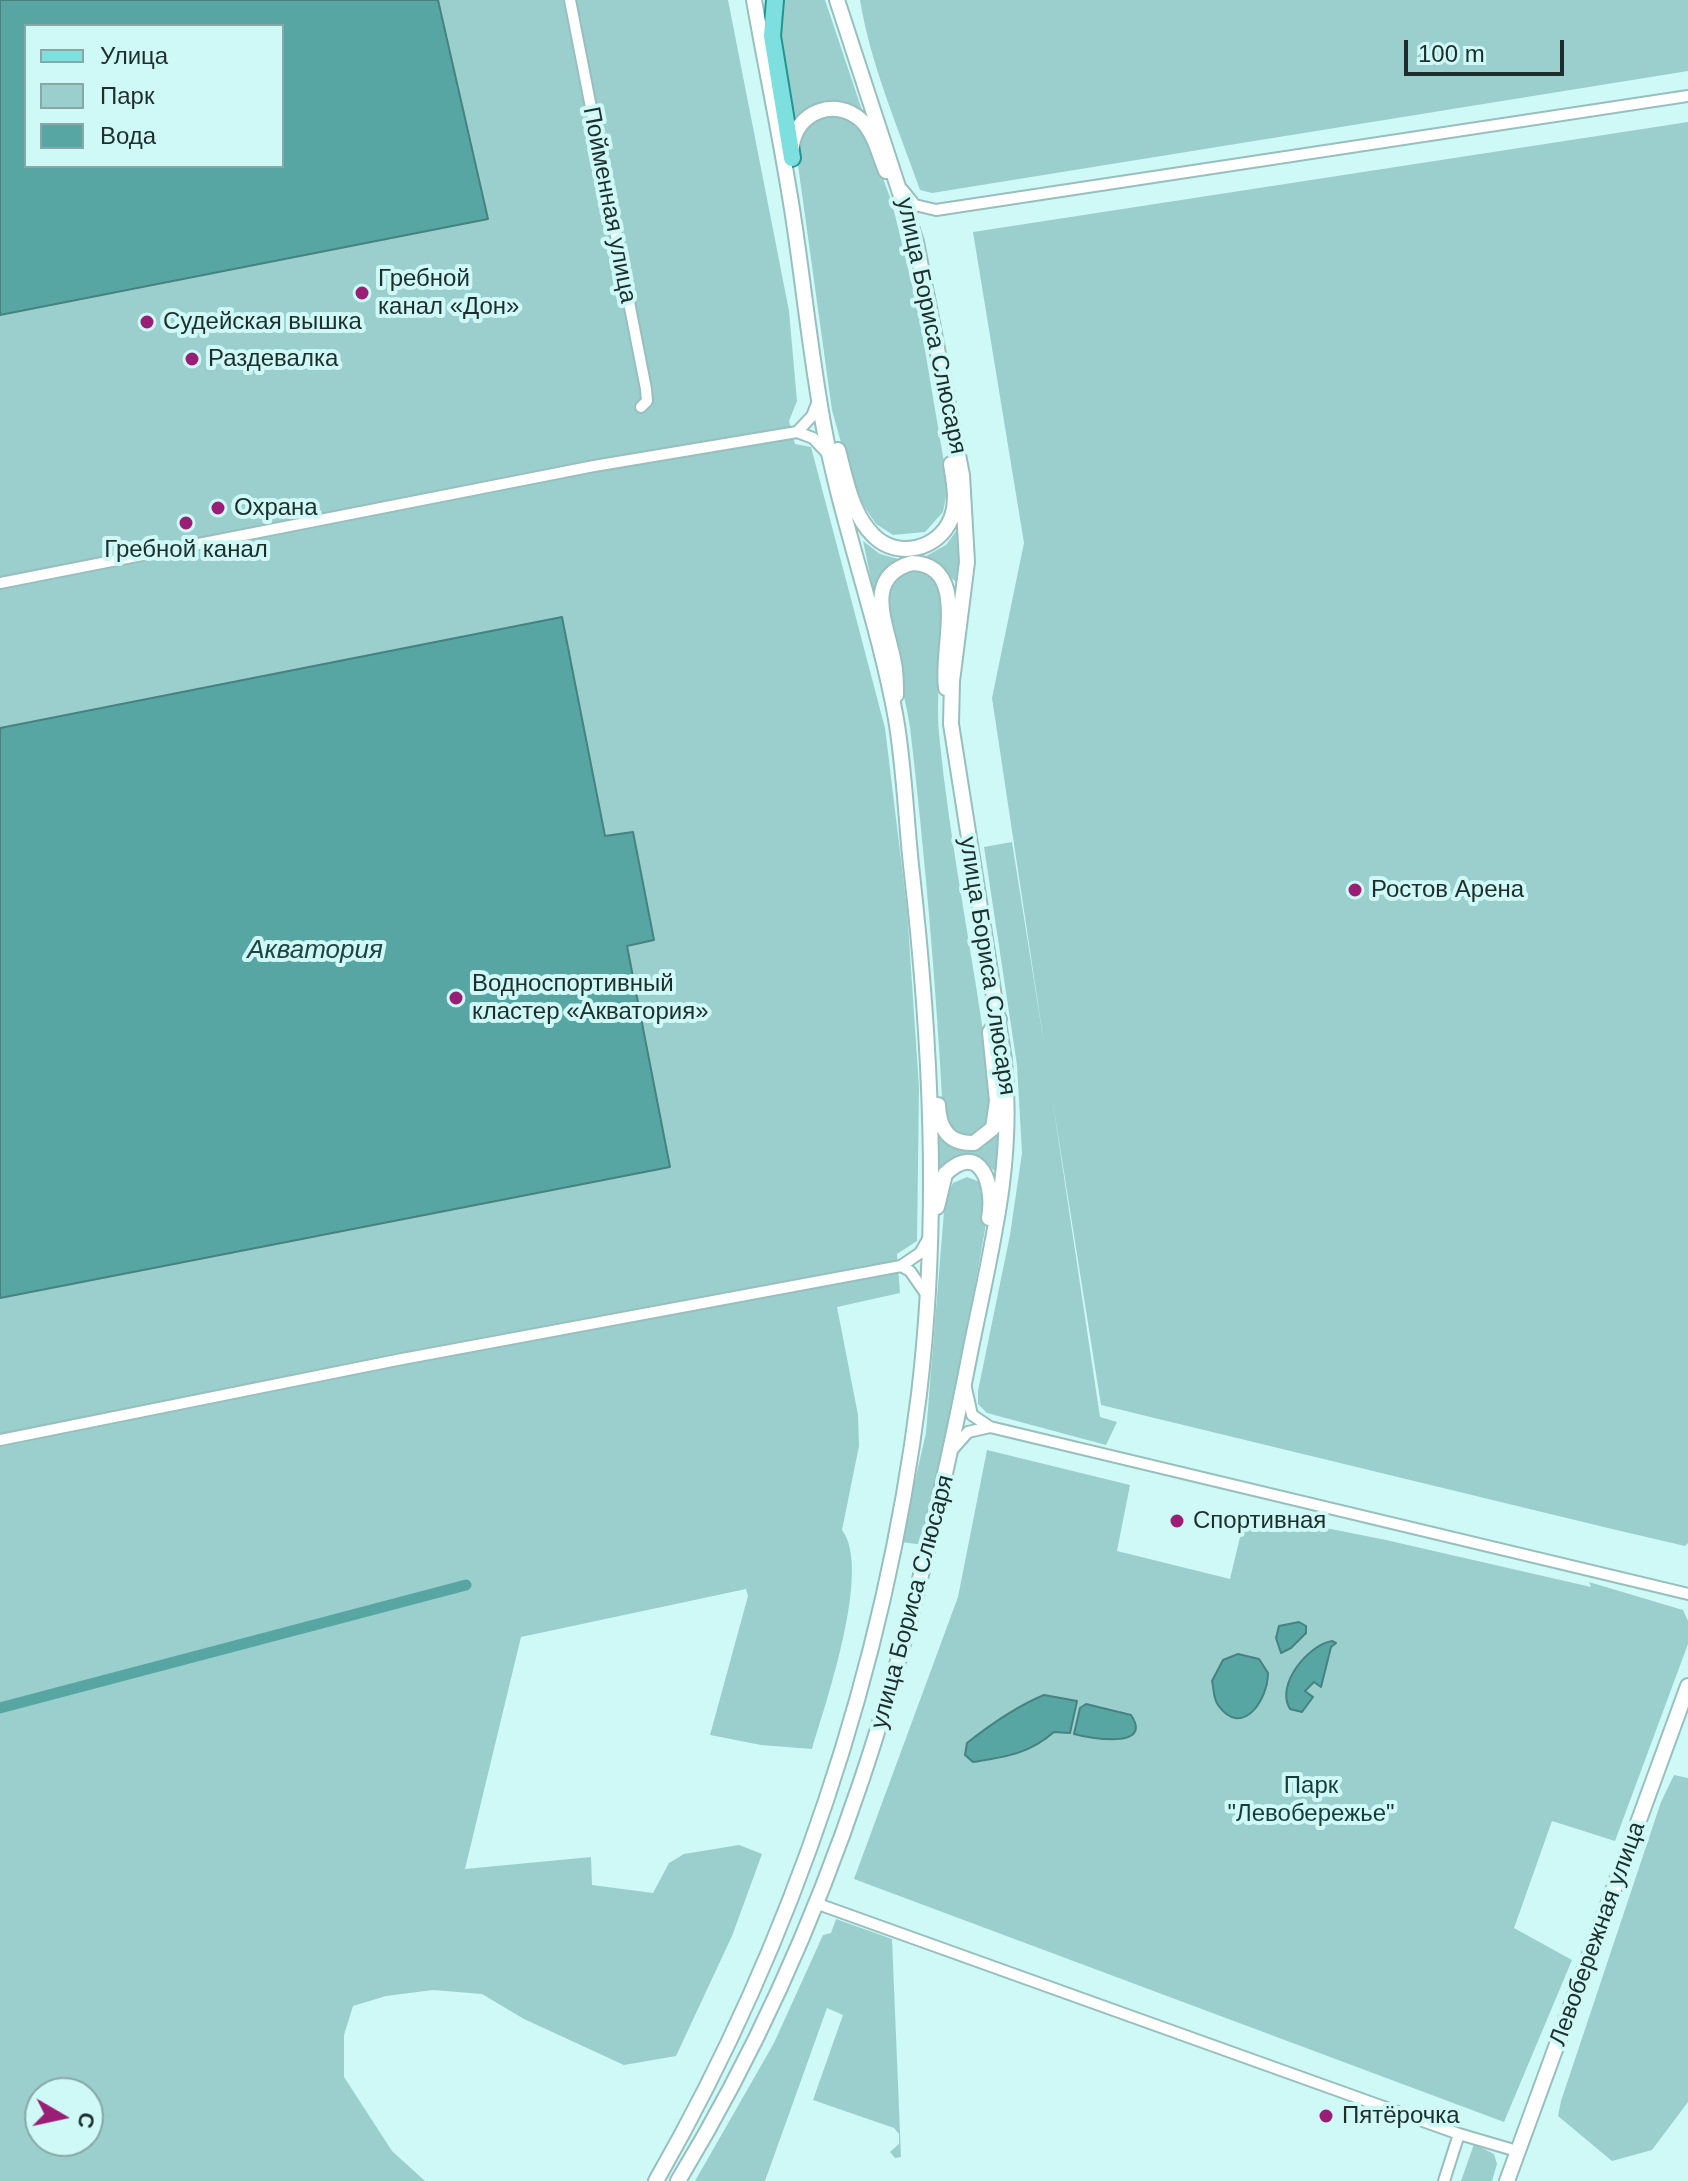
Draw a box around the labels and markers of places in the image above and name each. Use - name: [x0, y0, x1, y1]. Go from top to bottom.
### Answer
- place label: Гребной канал «Дон»: [378, 265, 519, 321]
- marker: Гребной канал «Дон»: [353, 284, 371, 302]
- place label: Судейская вышка: [163, 308, 362, 336]
- marker: Судейская вышка: [138, 313, 156, 331]
- place label: Раздевалка: [208, 345, 338, 373]
- marker: Раздевалка: [183, 350, 201, 368]
- place label: Охрана: [234, 494, 318, 522]
- marker: Охрана: [209, 499, 227, 517]
- marker: Гребной канал: [177, 514, 195, 532]
- place label: Гребной канал: [104, 536, 268, 564]
- place label: Ростов Арена: [1371, 876, 1524, 904]
- marker: Ростов Арена: [1346, 881, 1364, 899]
- place label: Водноспортивный кластер «Акватория»: [472, 970, 709, 1026]
- marker: Водноспортивный кластер «Акватория»: [447, 989, 465, 1007]
- place label: Спортивная: [1193, 1507, 1326, 1535]
- marker: Спортивная: [1168, 1512, 1186, 1530]
- place label: Пятёрочка: [1342, 2102, 1460, 2130]
- marker: Пятёрочка: [1317, 2107, 1335, 2125]

